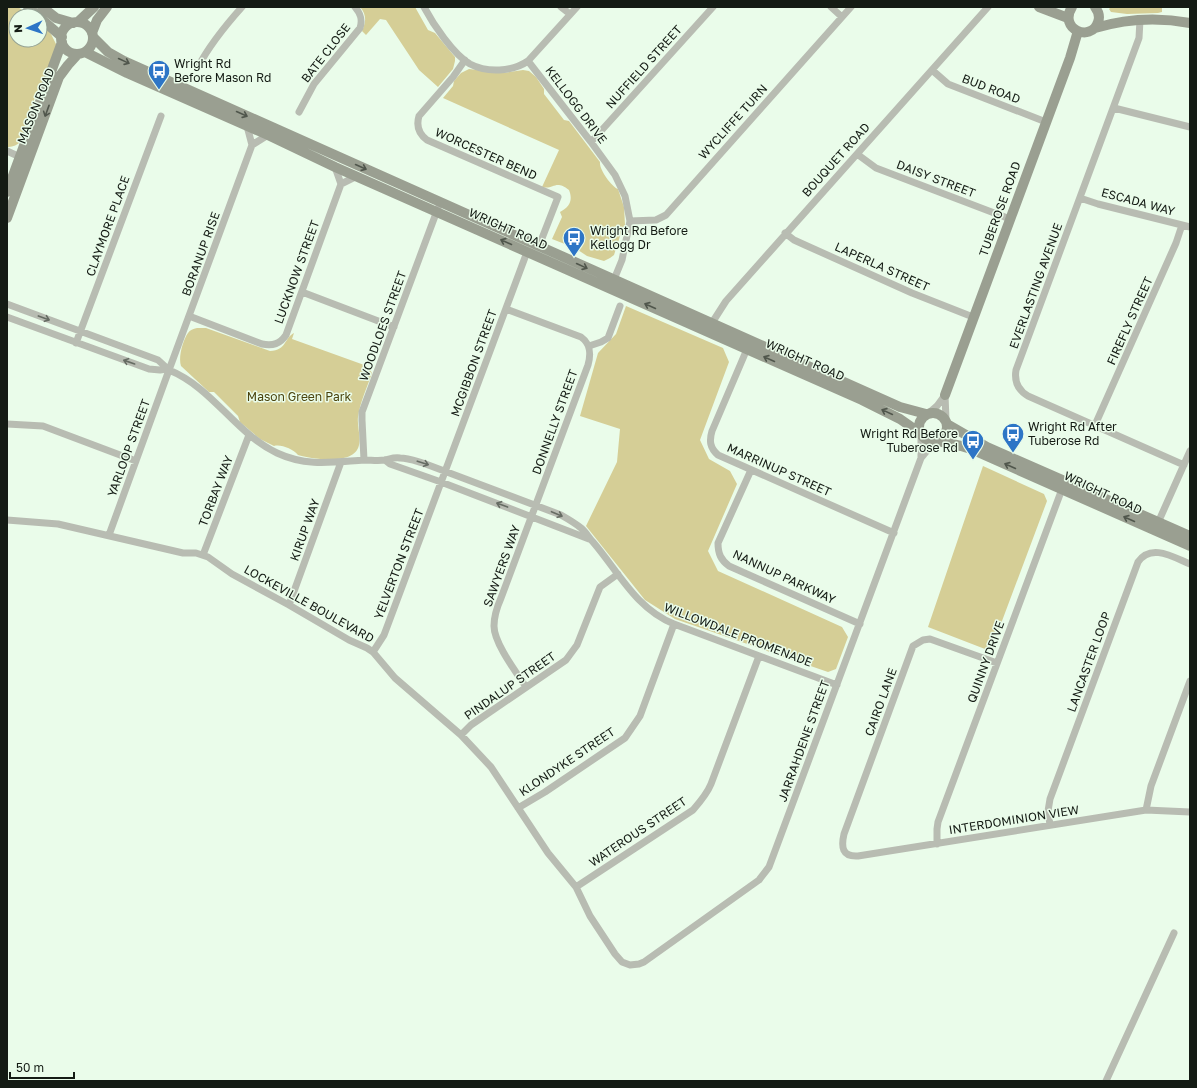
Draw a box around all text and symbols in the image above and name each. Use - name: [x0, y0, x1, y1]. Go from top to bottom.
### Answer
- north arrow: [8, 8, 48, 48]
- street label: BATE CLOSE: [298, 20, 353, 85]
- street label: NUFFIELD STREET: [602, 22, 685, 111]
- text: N: [11, 24, 24, 33]
- place label: Wright Rd Before Mason Rd: [174, 56, 271, 85]
- one-way arrow: [117, 58, 129, 65]
- bus stop icon: Wright Rd Before Mason Rd: [146, 58, 172, 91]
- street label: KELLOGG DRIVE: [542, 63, 610, 146]
- street label: MASON ROAD: [14, 66, 58, 146]
- street label: BUD ROAD: [960, 71, 1023, 107]
- street label: WYCLIFFE TURN: [695, 81, 770, 162]
- one-way arrow: [42, 105, 50, 117]
- one-way arrow: [236, 111, 248, 118]
- street label: BOUQUET ROAD: [798, 120, 873, 200]
- street label: WORCESTER BEND: [433, 124, 540, 183]
- street label: DAISY STREET: [895, 157, 978, 201]
- street label: TUBEROSE ROAD: [975, 159, 1024, 258]
- one-way arrow: [354, 164, 366, 171]
- street label: CLAYMORE PLACE: [82, 174, 133, 278]
- street label: ESCADA WAY: [1100, 185, 1177, 219]
- street label: WRIGHT ROAD: [466, 204, 550, 253]
- street label: BORANUP RISE: [178, 210, 223, 298]
- street label: LUCKNOW STREET: [271, 217, 322, 326]
- street label: EVERLASTING AVENUE: [1006, 221, 1065, 351]
- place label: Wright Rd Before Kellogg Dr: [590, 223, 688, 252]
- bus stop icon: Wright Rd Before Kellogg Dr: [561, 225, 587, 258]
- one-way arrow: [500, 238, 512, 245]
- street label: LAPERLA STREET: [832, 239, 932, 294]
- one-way arrow: [575, 263, 587, 270]
- street label: WOODLOES STREET: [356, 268, 410, 383]
- street label: FIREFLY STREET: [1103, 274, 1156, 367]
- one-way arrow: [645, 302, 657, 309]
- street label: MCGIBBON STREET: [447, 307, 500, 419]
- one-way arrow: [37, 314, 49, 322]
- street label: WRIGHT ROAD: [763, 335, 847, 384]
- one-way arrow: [763, 354, 775, 362]
- one-way arrow: [124, 358, 136, 366]
- street label: DONNELLY STREET: [528, 367, 581, 477]
- park label: Mason Green Park: [247, 389, 351, 404]
- street label: YARLOOP STREET: [104, 396, 153, 499]
- one-way arrow: [882, 408, 894, 415]
- place label: Wright Rd After Tuberose Rd: [1028, 419, 1117, 448]
- bus stop icon: Wright Rd After Tuberose Rd: [1000, 421, 1026, 454]
- place label: Wright Rd Before Tuberose Rd: [860, 426, 958, 455]
- bus stop icon: Wright Rd Before Tuberose Rd: [960, 428, 986, 461]
- street label: MARRINUP STREET: [725, 440, 834, 500]
- street label: TORBAY WAY: [195, 453, 236, 528]
- one-way arrow: [416, 460, 429, 467]
- one-way arrow: [1004, 462, 1016, 469]
- street label: WRIGHT ROAD: [1062, 468, 1145, 517]
- street label: KIRUP WAY: [286, 496, 323, 563]
- one-way arrow: [497, 501, 509, 509]
- street label: YELVERTON STREET: [370, 506, 427, 621]
- one-way arrow: [551, 510, 563, 518]
- one-way arrow: [1123, 515, 1135, 522]
- street label: SAWYERS WAY: [480, 523, 523, 609]
- street label: NANNUP PARKWAY: [730, 546, 838, 607]
- street label: LOCKEVILLE BOULEVARD: [242, 562, 377, 646]
- street label: WILLOWDALE PROMENADE: [662, 599, 814, 670]
- street label: LANCASTER LOOP: [1063, 609, 1114, 714]
- street label: QUINNY DRIVE: [964, 619, 1007, 705]
- street label: PINDALUP STREET: [461, 648, 559, 723]
- street label: CAIRO LANE: [861, 666, 900, 738]
- street label: JARRAHDENE STREET: [775, 677, 833, 804]
- street label: KLONDYKE STREET: [516, 724, 618, 799]
- street label: WATEROUS STREET: [586, 793, 690, 870]
- street label: INTERDOMINION VIEW: [948, 802, 1081, 837]
- scale bar: [10, 1054, 74, 1080]
- text: 50 m: [16, 1060, 44, 1075]

